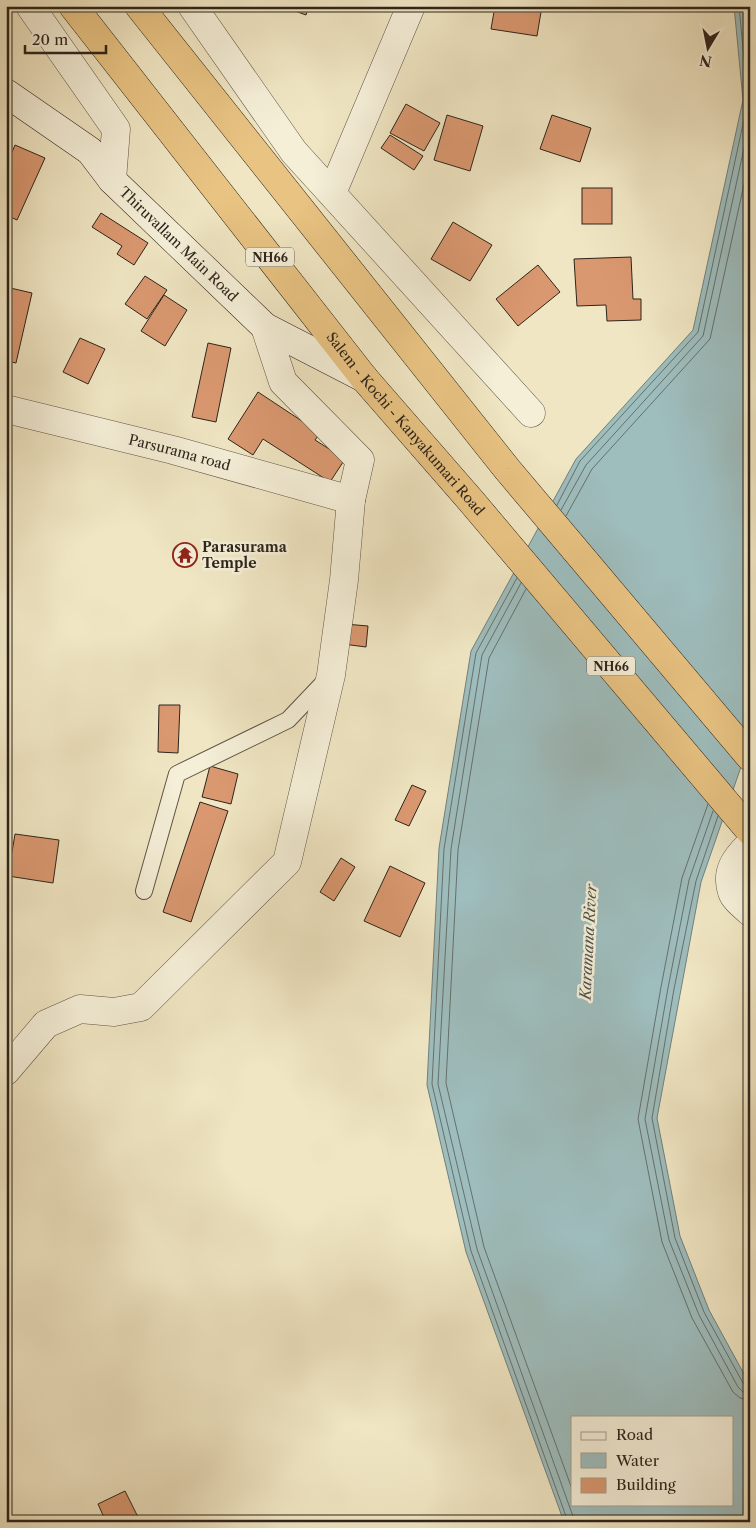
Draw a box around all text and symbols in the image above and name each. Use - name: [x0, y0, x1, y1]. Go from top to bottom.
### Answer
- scale bar: [25, 22, 106, 54]
- north arrow: [684, 22, 734, 72]
- text: 20 m: [32, 30, 68, 49]
- text: N: [698, 51, 713, 71]
- street label: Thiruvallam Main Road: [116, 183, 242, 306]
- road number: NH66: [246, 248, 294, 266]
- street label: Salem - Kochi - Kanyakumari Road: [322, 328, 489, 520]
- street label: Parsurama road: [127, 430, 233, 475]
- place label: Parasurama Temple: [202, 538, 288, 572]
- temple icon: Parasurama Temple: [172, 542, 198, 568]
- road number: NH66: [587, 656, 635, 676]
- water label: Karamana River: [575, 883, 601, 1001]
- legend: [571, 1416, 734, 1506]
- text: Road: [616, 1425, 653, 1444]
- text: Water: [615, 1451, 660, 1470]
- text: Building: [616, 1475, 676, 1494]

